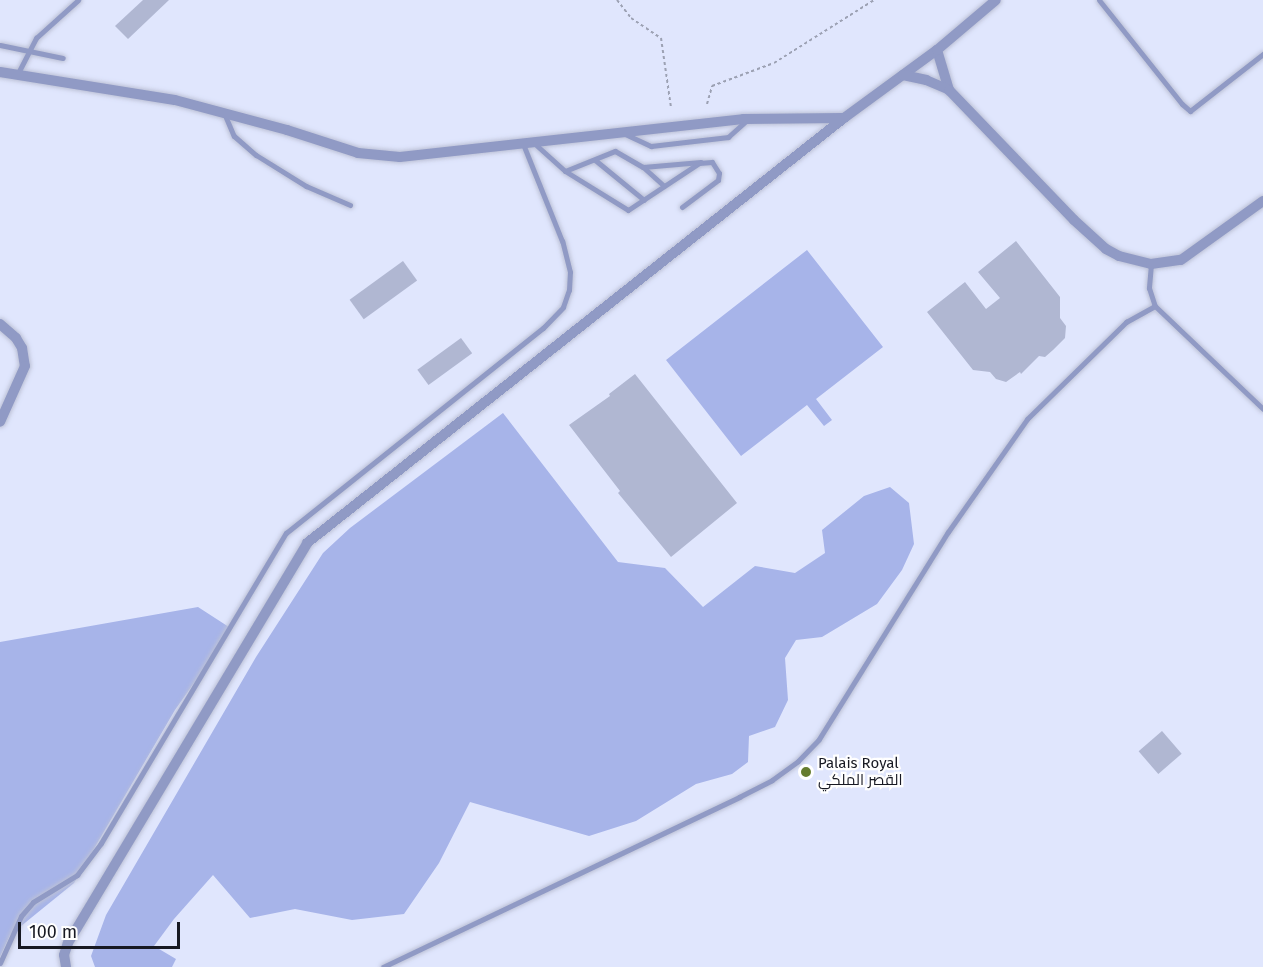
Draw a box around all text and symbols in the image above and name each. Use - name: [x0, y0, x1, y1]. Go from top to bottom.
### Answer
- place label: Palais Royal القصر الملكي: [818, 754, 903, 789]
- marker: Palais Royal القصر الملكي: [799, 765, 813, 779]
- scale bar: [21, 910, 183, 948]
- text: 100 m: [29, 921, 77, 943]

